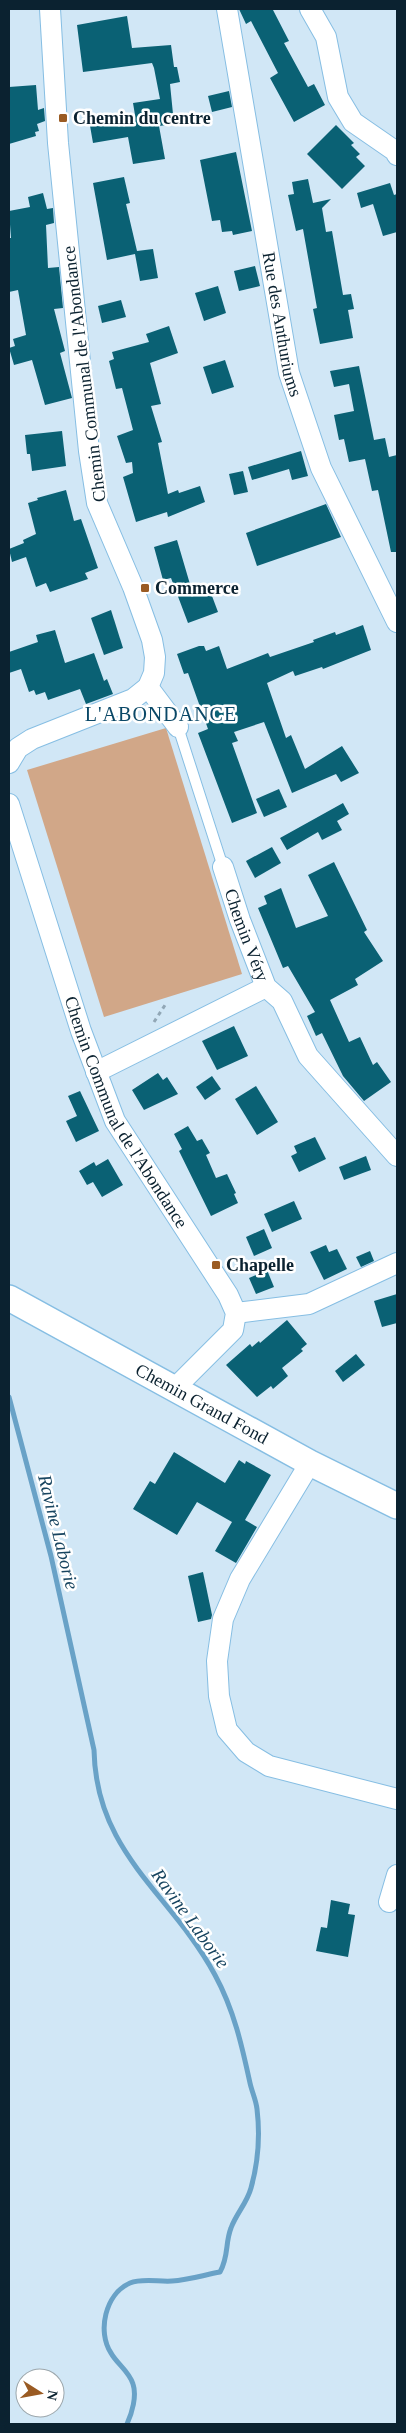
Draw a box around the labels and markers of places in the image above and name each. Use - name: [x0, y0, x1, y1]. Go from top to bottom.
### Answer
- place label: Chemin du centre: [73, 108, 211, 128]
- marker: Chemin du centre: [57, 112, 69, 124]
- place label: Commerce: [155, 578, 239, 598]
- marker: Commerce: [139, 582, 151, 594]
- place label: Chapelle: [226, 1255, 294, 1275]
- marker: Chapelle: [210, 1259, 222, 1271]

